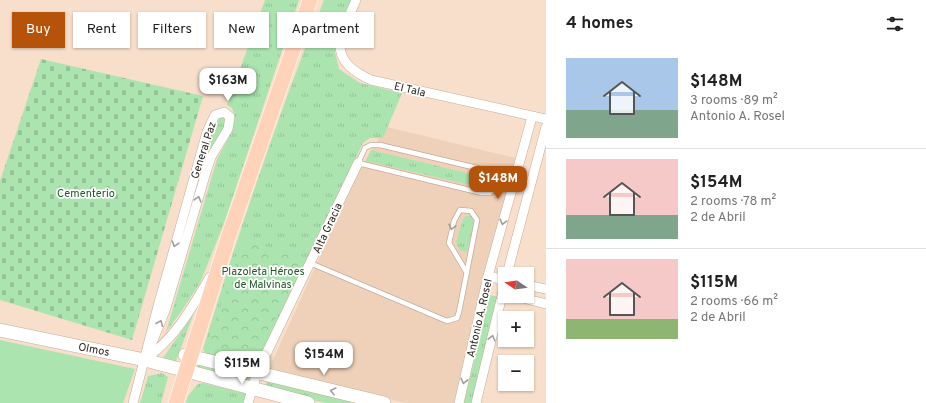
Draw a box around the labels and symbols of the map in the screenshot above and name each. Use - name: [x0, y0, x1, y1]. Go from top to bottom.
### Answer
- pin: $163M: [200, 68, 256, 102]
- street label: El Tala: [393, 80, 427, 100]
- street label: General Paz: [188, 120, 220, 181]
- pin: $148M: [470, 166, 526, 200]
- park label: Cementerio: [57, 187, 115, 201]
- one-way arrow: [193, 196, 202, 203]
- street label: Alta Gracia: [310, 201, 346, 256]
- one-way arrow: [499, 218, 508, 225]
- one-way arrow: [449, 224, 457, 230]
- one-way arrow: [171, 240, 180, 247]
- park label: Plazoleta Héroes de Malvinas: [221, 265, 305, 292]
- north arrow: [498, 267, 534, 303]
- street label: Antonio A. Rosel: [464, 278, 496, 359]
- one-way arrow: [155, 320, 163, 328]
- one-way arrow: [487, 335, 496, 342]
- street label: Olmos: [77, 340, 111, 360]
- pin: $154M: [296, 342, 352, 376]
- pin: $115M: [214, 351, 270, 385]
- one-way arrow: [460, 378, 468, 385]
- one-way arrow: [330, 387, 336, 395]

